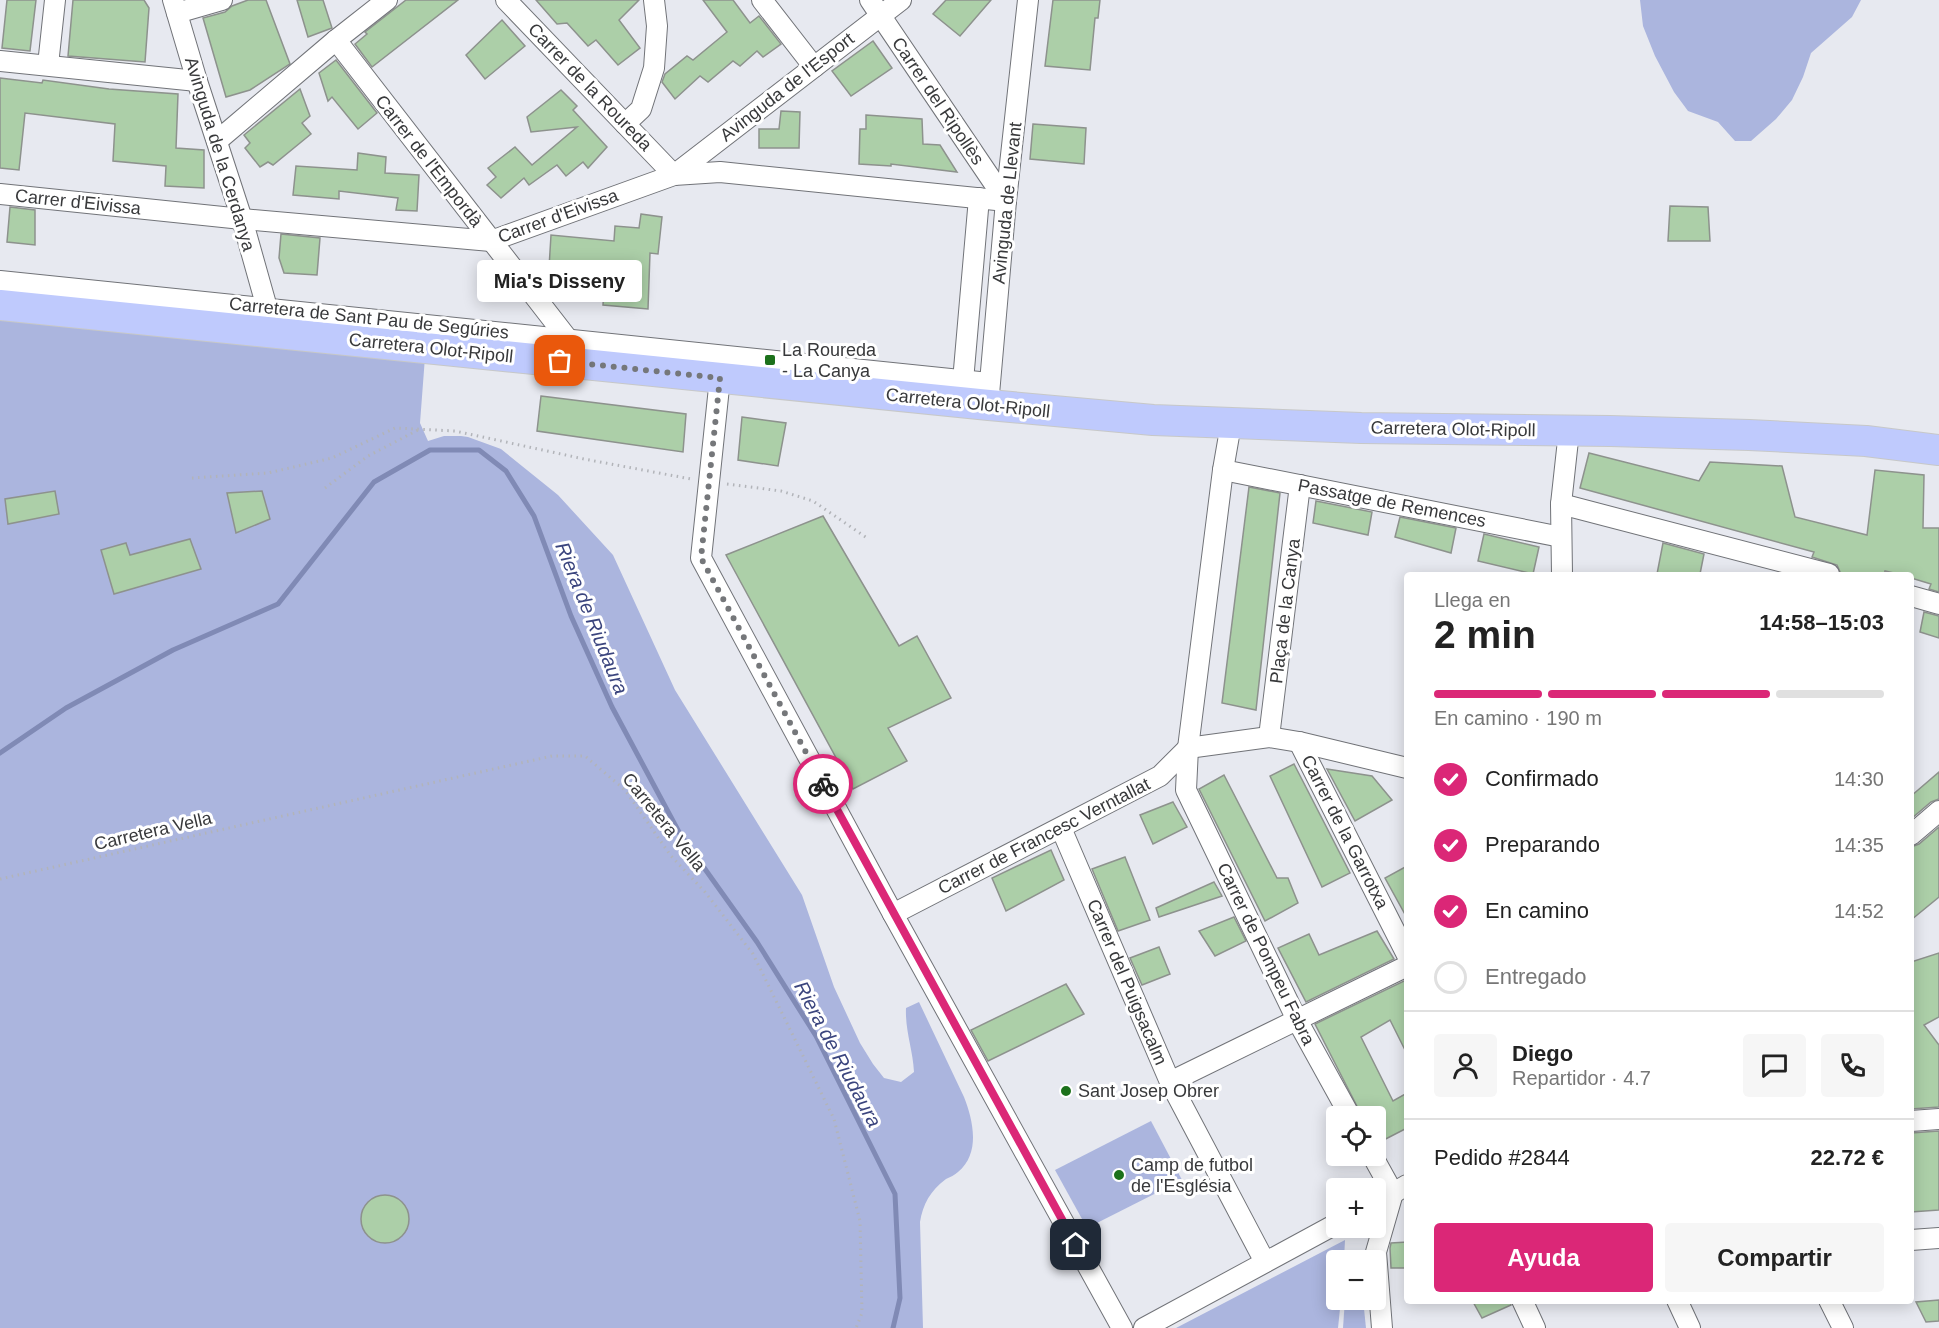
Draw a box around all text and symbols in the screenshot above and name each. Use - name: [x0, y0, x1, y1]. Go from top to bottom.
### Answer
- street label: Carrer de la Roureda: [524, 19, 657, 155]
- street label: Avinguda de l'Esport: [716, 29, 858, 145]
- street label: Carrer del Ripollès: [888, 34, 988, 168]
- street label: Avinguda de la Cerdanya: [181, 55, 259, 254]
- street label: Carrer de l'Empordà: [371, 91, 487, 232]
- street label: Avinguda de Llevant: [989, 121, 1025, 285]
- street label: Carrer d'Eivissa: [14, 185, 143, 219]
- street label: Carrer d'Eivissa: [495, 185, 622, 247]
- callout: Mia's Disseny: [478, 259, 642, 301]
- text: Mia's Disseny: [494, 270, 625, 292]
- street label: Carretera de Sant Pau de Segúries: [228, 293, 510, 343]
- street label: Carretera Olot-Ripoll: [348, 329, 514, 367]
- pin: [534, 335, 585, 386]
- place label: La Roureda - La Canya: [782, 340, 877, 381]
- icon: bag: [543, 344, 576, 377]
- marker: La Roureda - La Canya: [763, 353, 777, 367]
- street label: Carretera Olot-Ripoll: [885, 384, 1051, 422]
- street label: Carretera Olot-Ripoll: [1370, 418, 1536, 440]
- street label: Passatge de Remences: [1296, 475, 1488, 531]
- street label: Plaça de la Canya: [1266, 536, 1304, 685]
- water label: Riera de Riudaura: [551, 539, 633, 697]
- text: Llega en: [1434, 589, 1511, 611]
- text: 14:58–15:03: [1759, 610, 1884, 635]
- text: 2 min: [1434, 613, 1536, 656]
- text: En camino · 190 m: [1434, 707, 1602, 729]
- street label: Carrer de la Garrotxa: [1297, 752, 1393, 913]
- courier: [793, 754, 853, 814]
- icon: check: [1434, 763, 1467, 796]
- text: Confirmado: [1485, 766, 1599, 791]
- icon: bike: [807, 768, 840, 801]
- text: 14:30: [1834, 768, 1884, 790]
- street label: Carretera Vella: [618, 769, 710, 876]
- street label: Carrer de Francesc Verntallat: [935, 774, 1153, 898]
- street label: Carretera Vella: [92, 808, 215, 854]
- icon: check: [1434, 829, 1467, 862]
- text: Preparando: [1485, 832, 1600, 857]
- text: 14:35: [1834, 834, 1884, 856]
- street label: Carrer de Pompeu Fabra: [1213, 860, 1319, 1049]
- icon: check: [1434, 895, 1467, 928]
- street label: Carrer del Puigsacalm: [1083, 896, 1171, 1068]
- text: En camino: [1485, 898, 1589, 923]
- text: 14:52: [1834, 900, 1884, 922]
- text: Entregado: [1485, 964, 1587, 989]
- water label: Riera de Riudaura: [790, 977, 886, 1131]
- button: person: [1434, 1034, 1497, 1097]
- button: chat: [1743, 1034, 1806, 1097]
- button: phone: [1821, 1034, 1884, 1097]
- text: Diego: [1512, 1041, 1573, 1066]
- text: Repartidor · 4.7: [1512, 1067, 1651, 1089]
- place label: Sant Josep Obrer: [1078, 1081, 1219, 1101]
- marker: Sant Josep Obrer: [1059, 1084, 1073, 1098]
- map controls: [1326, 1106, 1386, 1310]
- button: locate: [1326, 1106, 1386, 1166]
- text: Pedido #2844: [1434, 1145, 1570, 1170]
- text: 22.72 €: [1811, 1145, 1884, 1170]
- place label: Camp de futbol de l'Església: [1131, 1155, 1253, 1196]
- marker: Camp de futbol de l'Església: [1112, 1168, 1126, 1182]
- button: +: [1326, 1178, 1386, 1238]
- pin: [1050, 1219, 1101, 1270]
- button: Ayuda: [1434, 1223, 1653, 1292]
- button: Compartir: [1665, 1223, 1884, 1292]
- icon: home: [1059, 1228, 1092, 1261]
- button: −: [1326, 1250, 1386, 1310]

